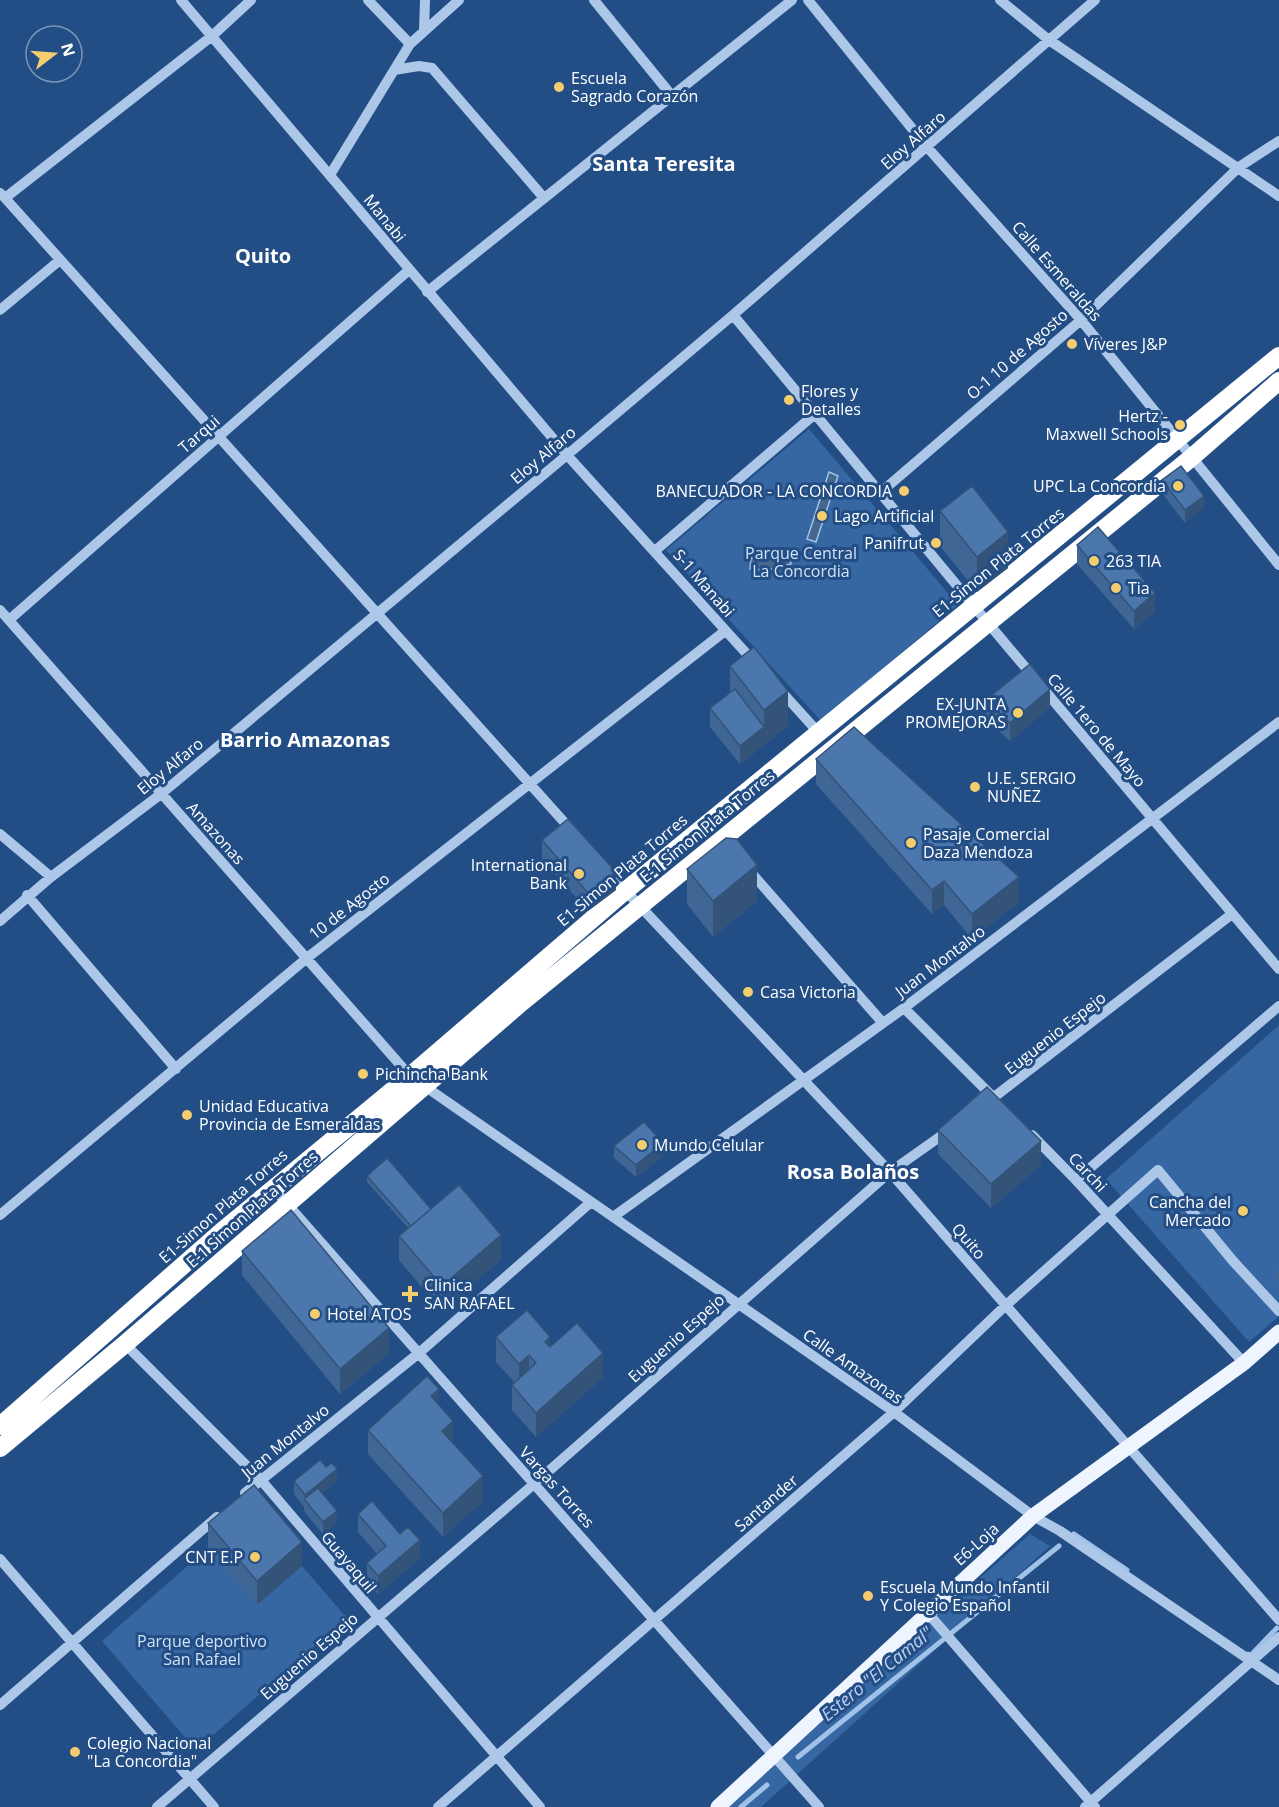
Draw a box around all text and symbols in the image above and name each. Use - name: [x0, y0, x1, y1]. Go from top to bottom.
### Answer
- north arrow: [24, 24, 84, 84]
- text: N: [56, 40, 81, 59]
- place label: Escuela Sagrado Corazón: [571, 67, 698, 107]
- marker: Escuela Sagrado Corazón: [552, 80, 566, 94]
- street label: Eloy Alfaro: [876, 106, 950, 174]
- district label: Santa Teresita: [592, 150, 736, 177]
- street label: Manabi: [359, 189, 411, 247]
- street label: Calle Esmeraldas: [1007, 216, 1107, 326]
- district label: Quito: [235, 242, 291, 269]
- street label: O-1 10 de Agosto: [962, 304, 1072, 404]
- place label: Víveres J&P: [1084, 333, 1167, 355]
- marker: Víveres J&P: [1065, 337, 1079, 351]
- place label: Flores y Detalles: [801, 380, 861, 420]
- marker: Flores y Detalles: [782, 393, 796, 407]
- place label: Hertz - Maxwell Schools: [1046, 405, 1168, 445]
- street label: Tarqui: [174, 410, 224, 458]
- marker: Hertz - Maxwell Schools: [1173, 418, 1187, 432]
- street label: Eloy Alfaro: [506, 421, 580, 489]
- place label: UPC La Concordia: [1033, 475, 1166, 497]
- marker: UPC La Concordia: [1171, 479, 1185, 493]
- place label: BANECUADOR - LA CONCORDIA: [656, 480, 893, 502]
- marker: BANECUADOR - LA CONCORDIA: [897, 484, 911, 498]
- street label: E1-Simon Plata Torres: [927, 502, 1069, 622]
- place label: Lago Artificial: [834, 505, 934, 527]
- marker: Lago Artificial: [815, 509, 829, 523]
- place label: Panifrut: [864, 532, 924, 554]
- marker: Panifrut: [929, 536, 943, 550]
- park label: Parque Central La Concordia: [745, 542, 857, 582]
- street label: S-1 Manabi: [668, 544, 740, 622]
- place label: 263 TIA: [1106, 550, 1162, 572]
- marker: 263 TIA: [1087, 554, 1101, 568]
- place label: Tia: [1128, 577, 1150, 599]
- marker: Tia: [1109, 581, 1123, 595]
- street label: Calle 1ero de Mayo: [1043, 668, 1151, 792]
- place label: EX-JUNTA PROMEJORAS: [905, 693, 1007, 733]
- marker: EX-JUNTA PROMEJORAS: [1011, 706, 1025, 720]
- district label: Barrio Amazonas: [220, 726, 390, 753]
- street label: Eloy Alfaro: [132, 732, 208, 800]
- street label: E-1 Simon Plata Torres: [635, 765, 779, 887]
- place label: U.E. SERGIO NUÑEZ: [987, 767, 1076, 807]
- marker: U.E. SERGIO NUÑEZ: [968, 780, 982, 794]
- street label: Amazonas: [182, 797, 250, 869]
- street label: E1-Simon Plata Torres: [552, 809, 692, 931]
- place label: Pasaje Comercial Daza Mendoza: [923, 823, 1050, 863]
- marker: Pasaje Comercial Daza Mendoza: [904, 836, 918, 850]
- place label: International Bank: [471, 854, 568, 894]
- marker: International Bank: [572, 867, 586, 881]
- street label: 10 de Agosto: [304, 868, 394, 944]
- street label: Juan Montalvo: [889, 920, 989, 1003]
- place label: Casa Victoria: [760, 981, 856, 1003]
- marker: Casa Victoria: [741, 985, 755, 999]
- street label: Euguenio Espejo: [1000, 987, 1110, 1079]
- place label: Pichincha Bank: [375, 1063, 489, 1085]
- marker: Pichincha Bank: [356, 1067, 370, 1081]
- place label: Unidad Educativa Provincia de Esmeraldas: [199, 1095, 380, 1135]
- marker: Unidad Educativa Provincia de Esmeraldas: [180, 1108, 194, 1122]
- place label: Mundo Celular: [654, 1134, 764, 1156]
- marker: Mundo Celular: [635, 1138, 649, 1152]
- street label: E1-Simon Plata Torres: [154, 1144, 292, 1268]
- street label: E-1 Simon Plata Torres: [181, 1146, 323, 1272]
- street label: Carchi: [1064, 1147, 1112, 1197]
- district label: Rosa Bolaños: [787, 1158, 919, 1185]
- place label: Cancha del Mercado: [1149, 1191, 1231, 1231]
- marker: Cancha del Mercado: [1236, 1204, 1250, 1218]
- street label: Quito: [947, 1218, 991, 1264]
- place label: Clinica SAN RAFAEL: [424, 1274, 515, 1314]
- marker: Clinica SAN RAFAEL: [401, 1285, 419, 1303]
- street label: Euguenio Espejo: [623, 1289, 729, 1387]
- place label: Hotel ATOS: [327, 1303, 412, 1325]
- marker: Hotel ATOS: [308, 1307, 322, 1321]
- street label: Calle Amazonas: [799, 1323, 907, 1409]
- street label: Juan Montalvo: [235, 1399, 334, 1484]
- street label: Vargas Torres: [515, 1442, 599, 1532]
- street label: Santander: [730, 1469, 803, 1537]
- street label: E6-Loja: [949, 1518, 1003, 1570]
- street label: Guayaquil: [316, 1526, 382, 1598]
- place label: CNT E.P: [185, 1546, 243, 1568]
- marker: CNT E.P: [248, 1550, 262, 1564]
- place label: Escuela Mundo Infantil Y Colegio Español: [880, 1576, 1050, 1616]
- marker: Escuela Mundo Infantil Y Colegio Español: [861, 1589, 875, 1603]
- street label: Euguenio Espejo: [255, 1607, 363, 1705]
- water label: Estero "El Camal": [815, 1620, 938, 1726]
- park label: Parque deportivo San Rafael: [137, 1630, 267, 1670]
- place label: Colegio Nacional "La Concordia": [87, 1732, 211, 1772]
- marker: Colegio Nacional "La Concordia": [68, 1745, 82, 1759]

